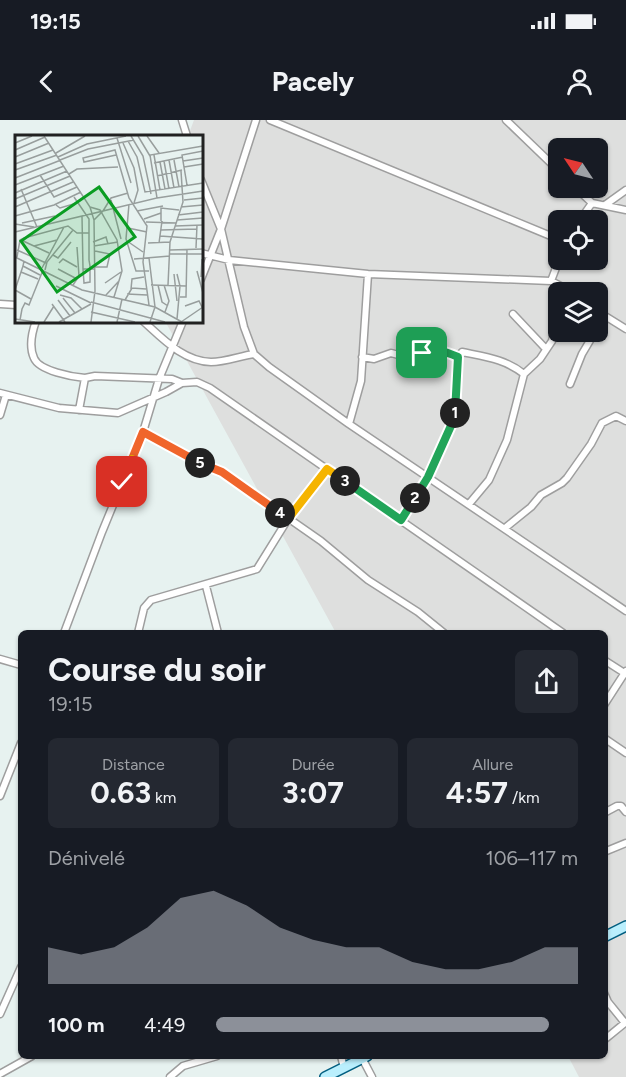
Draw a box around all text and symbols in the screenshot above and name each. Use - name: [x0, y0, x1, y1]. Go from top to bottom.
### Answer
- text: 19:15: [30, 8, 81, 35]
- icon: back: [30, 65, 63, 98]
- text: Pacely: [272, 65, 354, 98]
- icon: person: [563, 65, 596, 98]
- inset map: [15, 135, 202, 322]
- north arrow: [548, 138, 608, 198]
- map controls: [548, 138, 608, 342]
- button: locate: [548, 210, 608, 270]
- button: layers: [548, 282, 608, 342]
- pin: [396, 327, 447, 378]
- icon: arrive: [405, 336, 438, 369]
- pin: 1: [440, 398, 470, 428]
- text: 1: [452, 403, 458, 422]
- pin: 5: [185, 448, 215, 478]
- text: 5: [195, 453, 205, 472]
- pin: [96, 456, 147, 507]
- icon: check: [105, 465, 138, 498]
- pin: 3: [330, 466, 360, 496]
- text: 3: [341, 471, 349, 490]
- pin: 2: [400, 483, 430, 513]
- text: 2: [410, 488, 420, 507]
- pin: 4: [265, 498, 295, 528]
- text: 4: [275, 503, 285, 522]
- text: Course du soir: [48, 650, 266, 689]
- button: share: [515, 650, 578, 713]
- text: 19:15: [48, 692, 92, 716]
- text: Distance: [102, 755, 165, 774]
- text: Durée: [292, 755, 334, 774]
- text: Allure: [472, 755, 513, 774]
- text: 0.63: [90, 774, 151, 811]
- text: 3:07: [282, 774, 344, 811]
- text: 4:57: [446, 774, 508, 811]
- text: km: [151, 788, 176, 807]
- text: /km: [508, 788, 540, 807]
- text: Dénivelé: [48, 846, 125, 870]
- text: 106–117 m: [485, 846, 578, 870]
- text: 100 m: [48, 1013, 105, 1037]
- text: 4:49: [144, 1013, 185, 1037]

